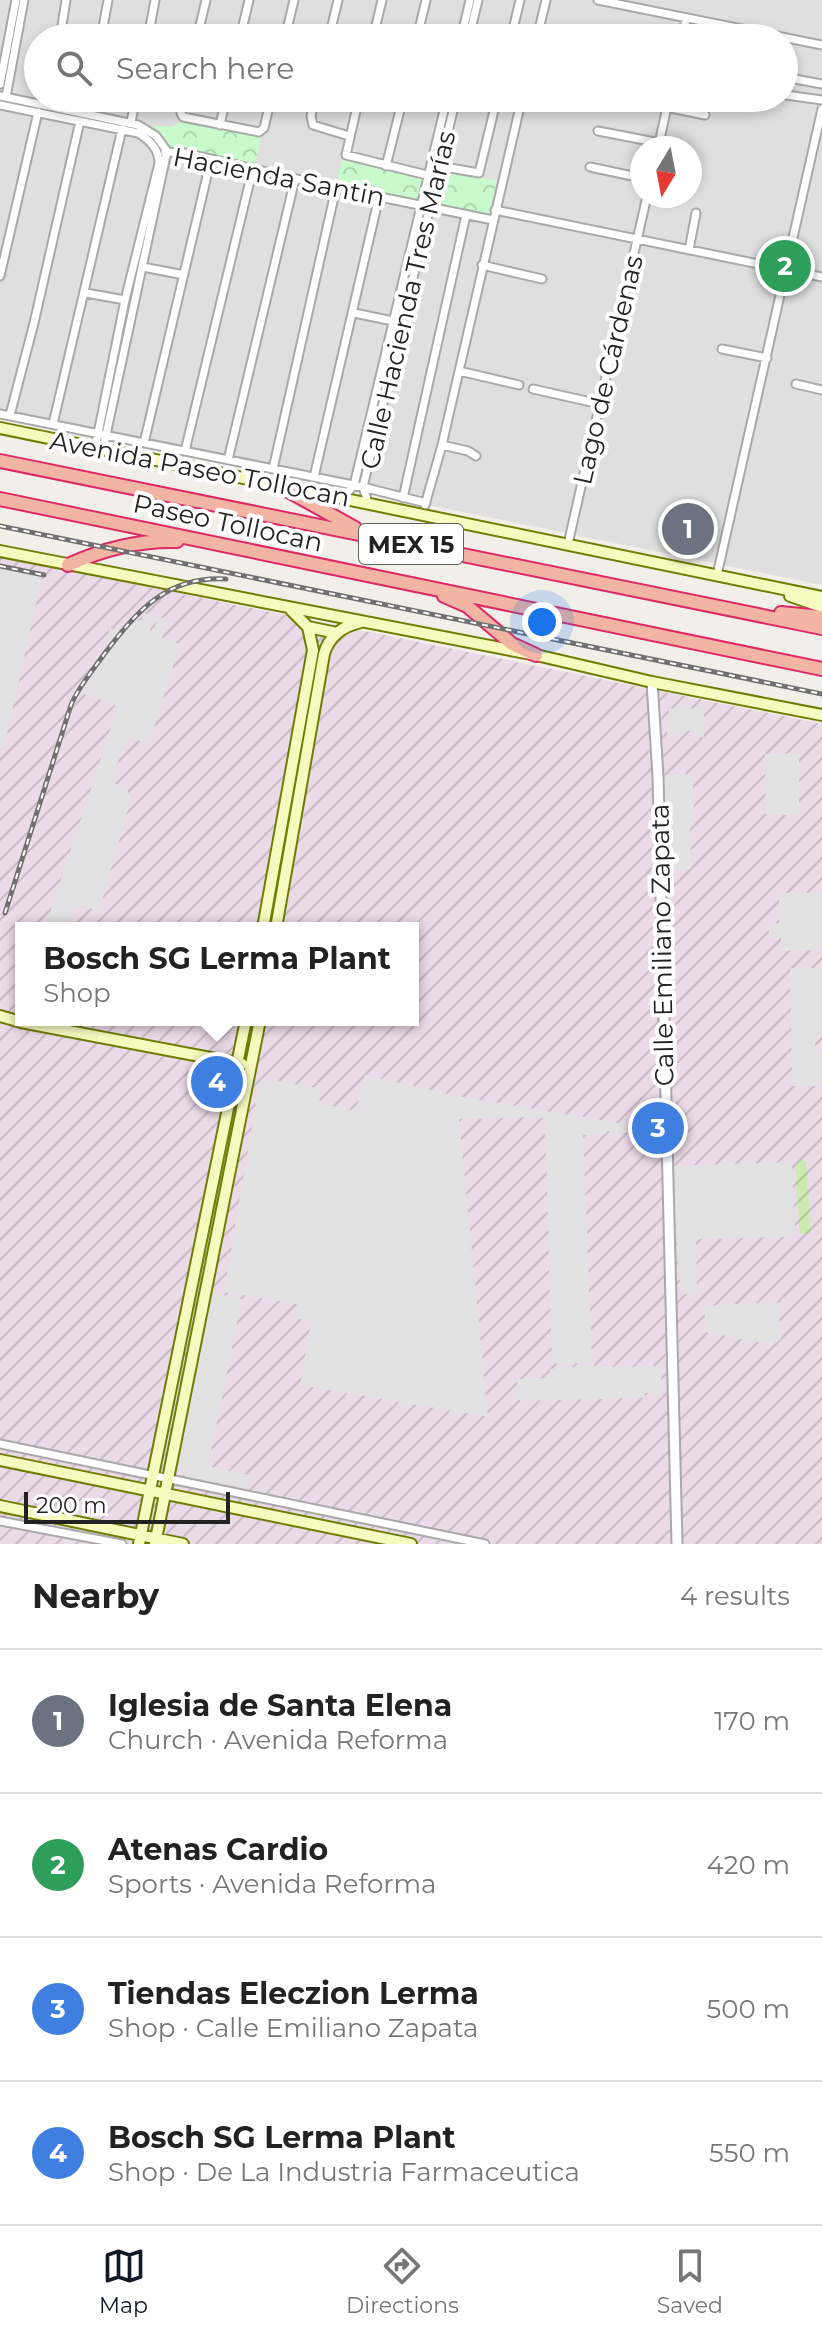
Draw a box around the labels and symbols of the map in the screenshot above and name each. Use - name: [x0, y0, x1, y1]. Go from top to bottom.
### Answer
- street label: Calle Hacienda Tres Marías: [353, 128, 463, 472]
- north arrow: [630, 136, 702, 208]
- street label: Hacienda Santin: [170, 141, 388, 213]
- pin: 2: [759, 236, 811, 296]
- street label: Lago de Cárdenas: [566, 252, 650, 488]
- street label: Avenida Paseo Tollocan: [48, 424, 352, 514]
- street label: Paseo Tollocan: [130, 487, 326, 559]
- pin: 1: [662, 499, 714, 559]
- road number: MEX 15: [359, 524, 463, 564]
- your location: [522, 602, 562, 642]
- street label: Calle Emiliano Zapata: [644, 803, 680, 1087]
- pin: 4: [191, 1052, 243, 1112]
- pin: 3: [632, 1098, 684, 1158]
- scale bar: [24, 1488, 230, 1524]

